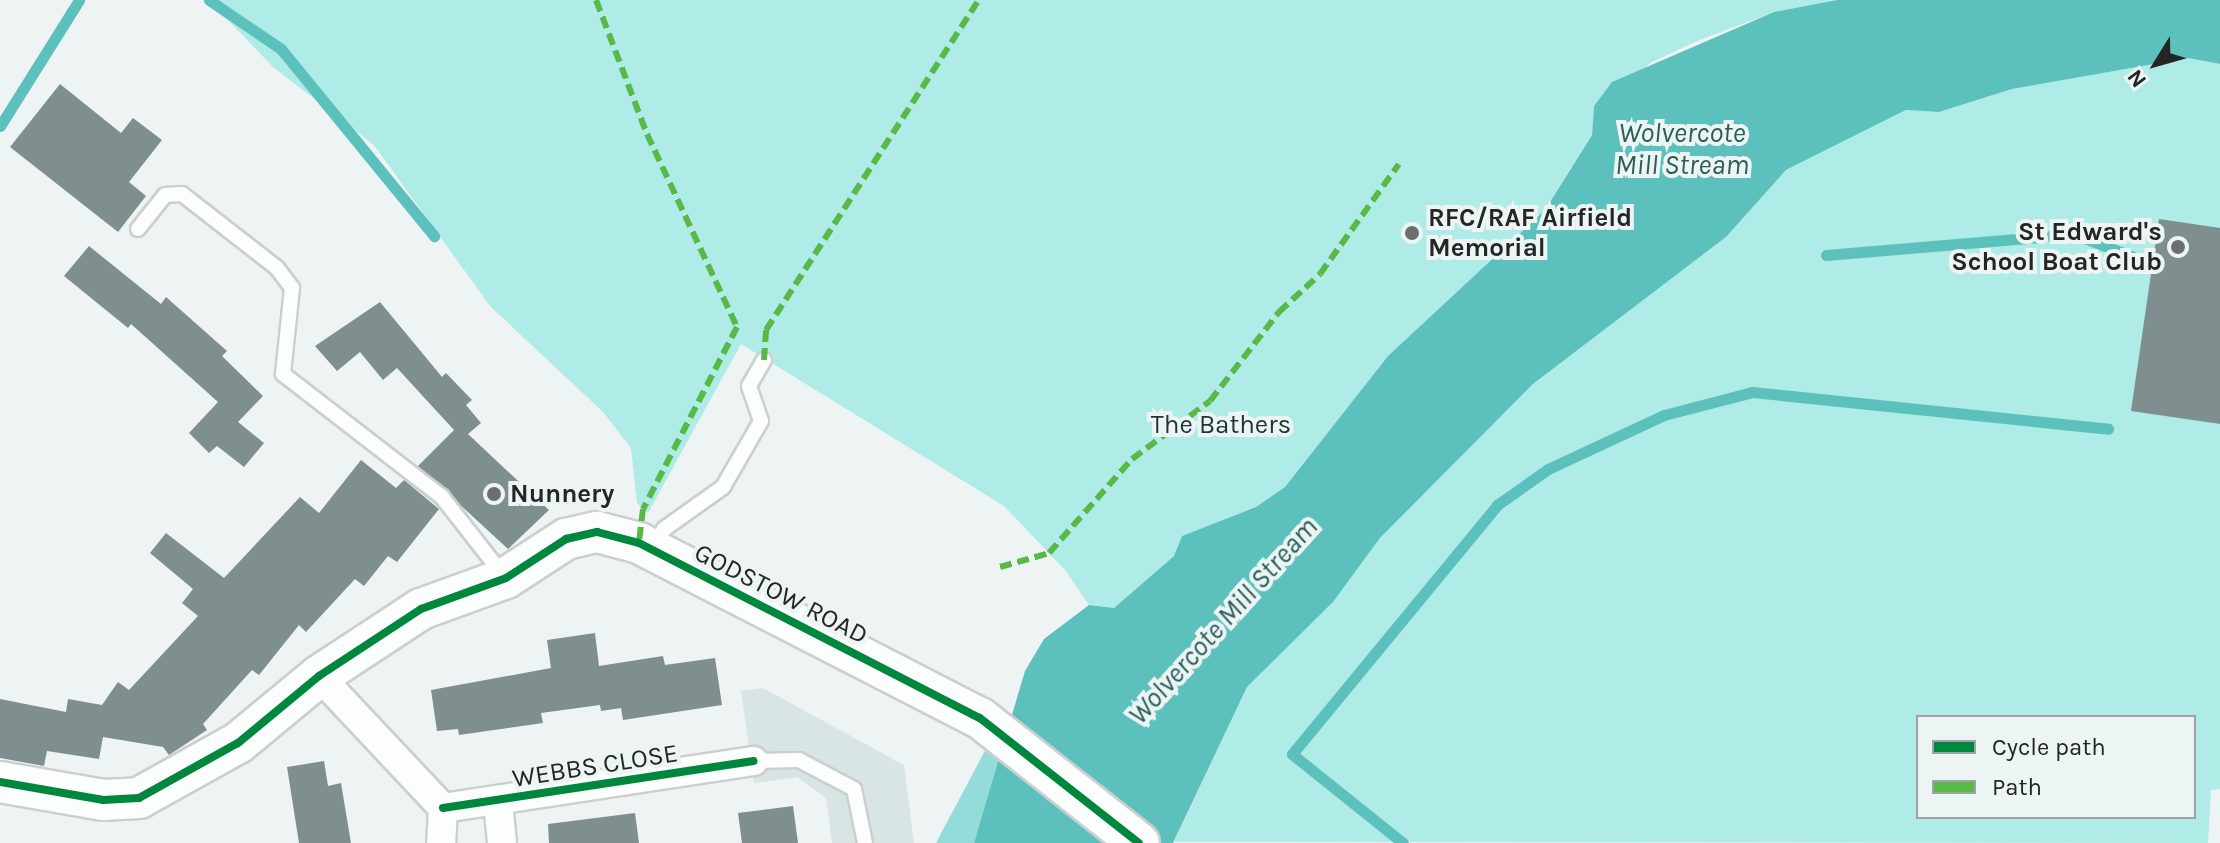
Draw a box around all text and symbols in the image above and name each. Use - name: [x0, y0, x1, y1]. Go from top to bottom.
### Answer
- north arrow: [2116, 24, 2196, 104]
- text: N: [2122, 64, 2152, 93]
- water label: Wolvercote Mill Stream: [1615, 116, 1749, 182]
- place label: RFC/RAF Airfield Memorial: [1428, 202, 1632, 264]
- place label: St Edward's School Boat Club: [1951, 216, 2162, 278]
- marker: RFC/RAF Airfield Memorial: [1403, 224, 1421, 242]
- marker: St Edward's School Boat Club: [2169, 238, 2187, 256]
- park label: The Bathers: [1151, 409, 1291, 441]
- place label: Nunnery: [510, 478, 614, 510]
- marker: Nunnery: [485, 485, 503, 503]
- water label: Wolvercote Mill Stream: [1121, 511, 1325, 731]
- street label: GODSTOW ROAD: [689, 537, 873, 651]
- legend: [1916, 715, 2196, 819]
- text: Cycle path: [1992, 733, 2106, 761]
- street label: WEBBS CLOSE: [510, 738, 680, 794]
- text: Path: [1992, 773, 2042, 801]

